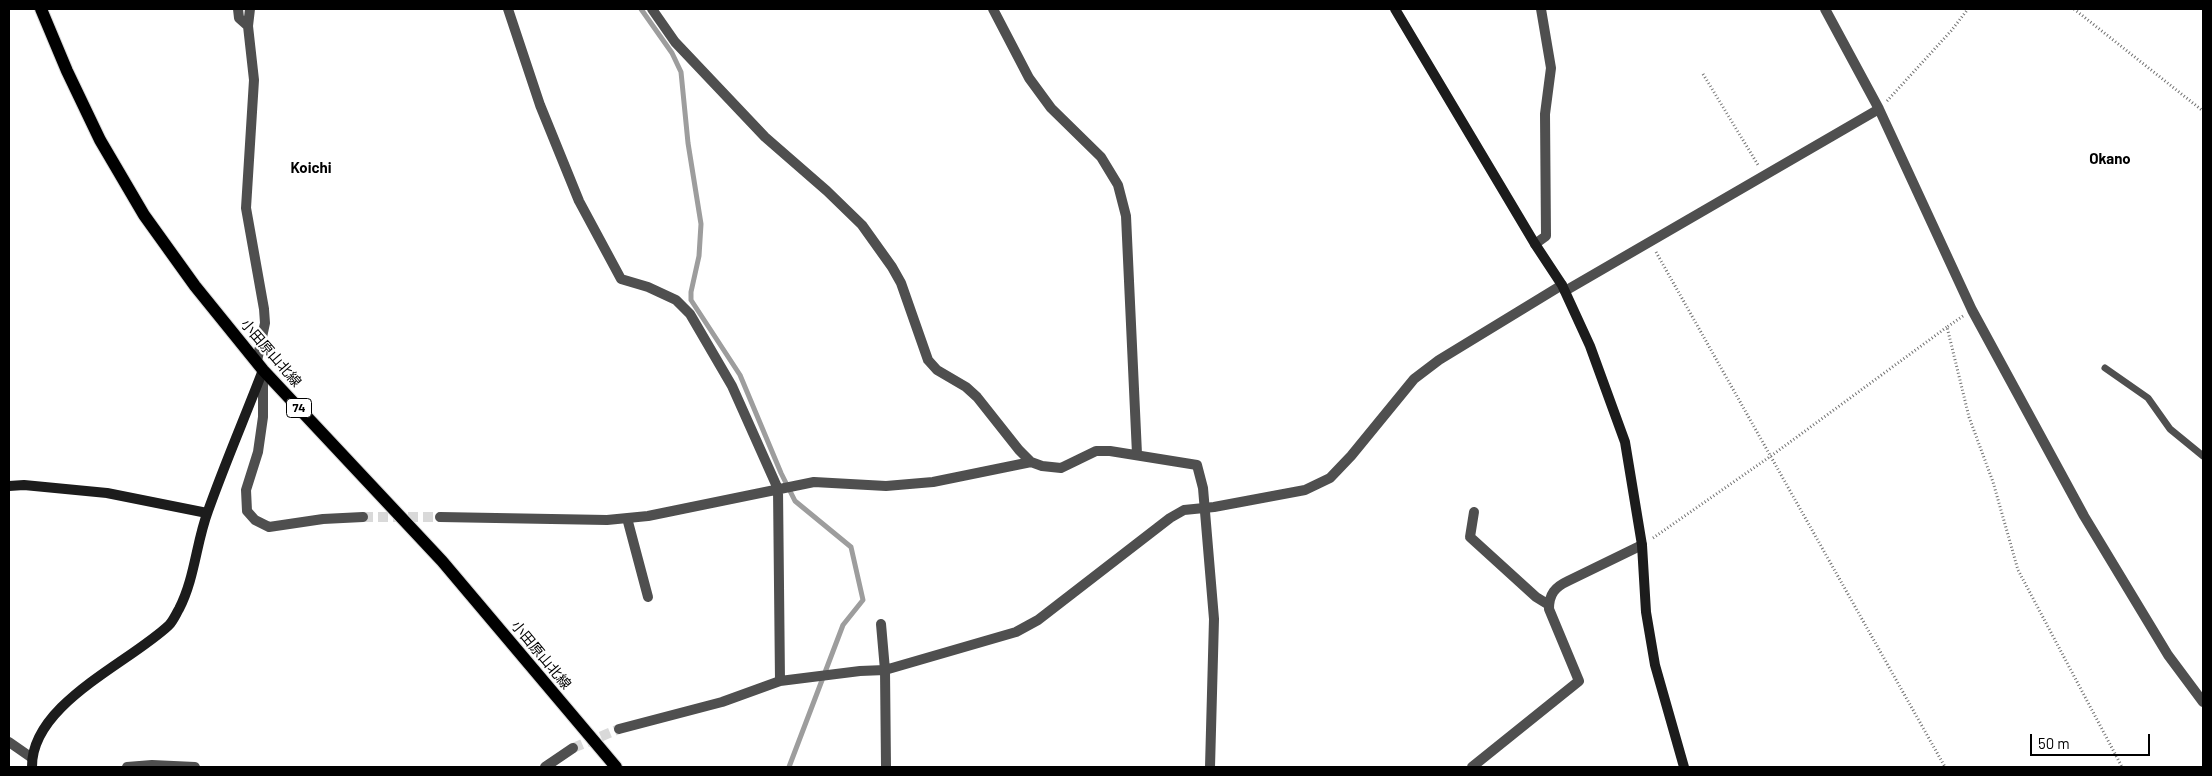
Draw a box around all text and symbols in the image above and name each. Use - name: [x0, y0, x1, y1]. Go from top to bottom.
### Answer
- district label: Okano: [2089, 150, 2131, 168]
- district label: Koichi: [290, 159, 332, 177]
- street label: 小田原山北線: [237, 316, 305, 390]
- road number: 74: [286, 398, 312, 418]
- street label: 小田原山北線: [508, 617, 574, 693]
- scale bar: [2032, 724, 2152, 756]
- text: 50 m: [2038, 734, 2070, 752]

